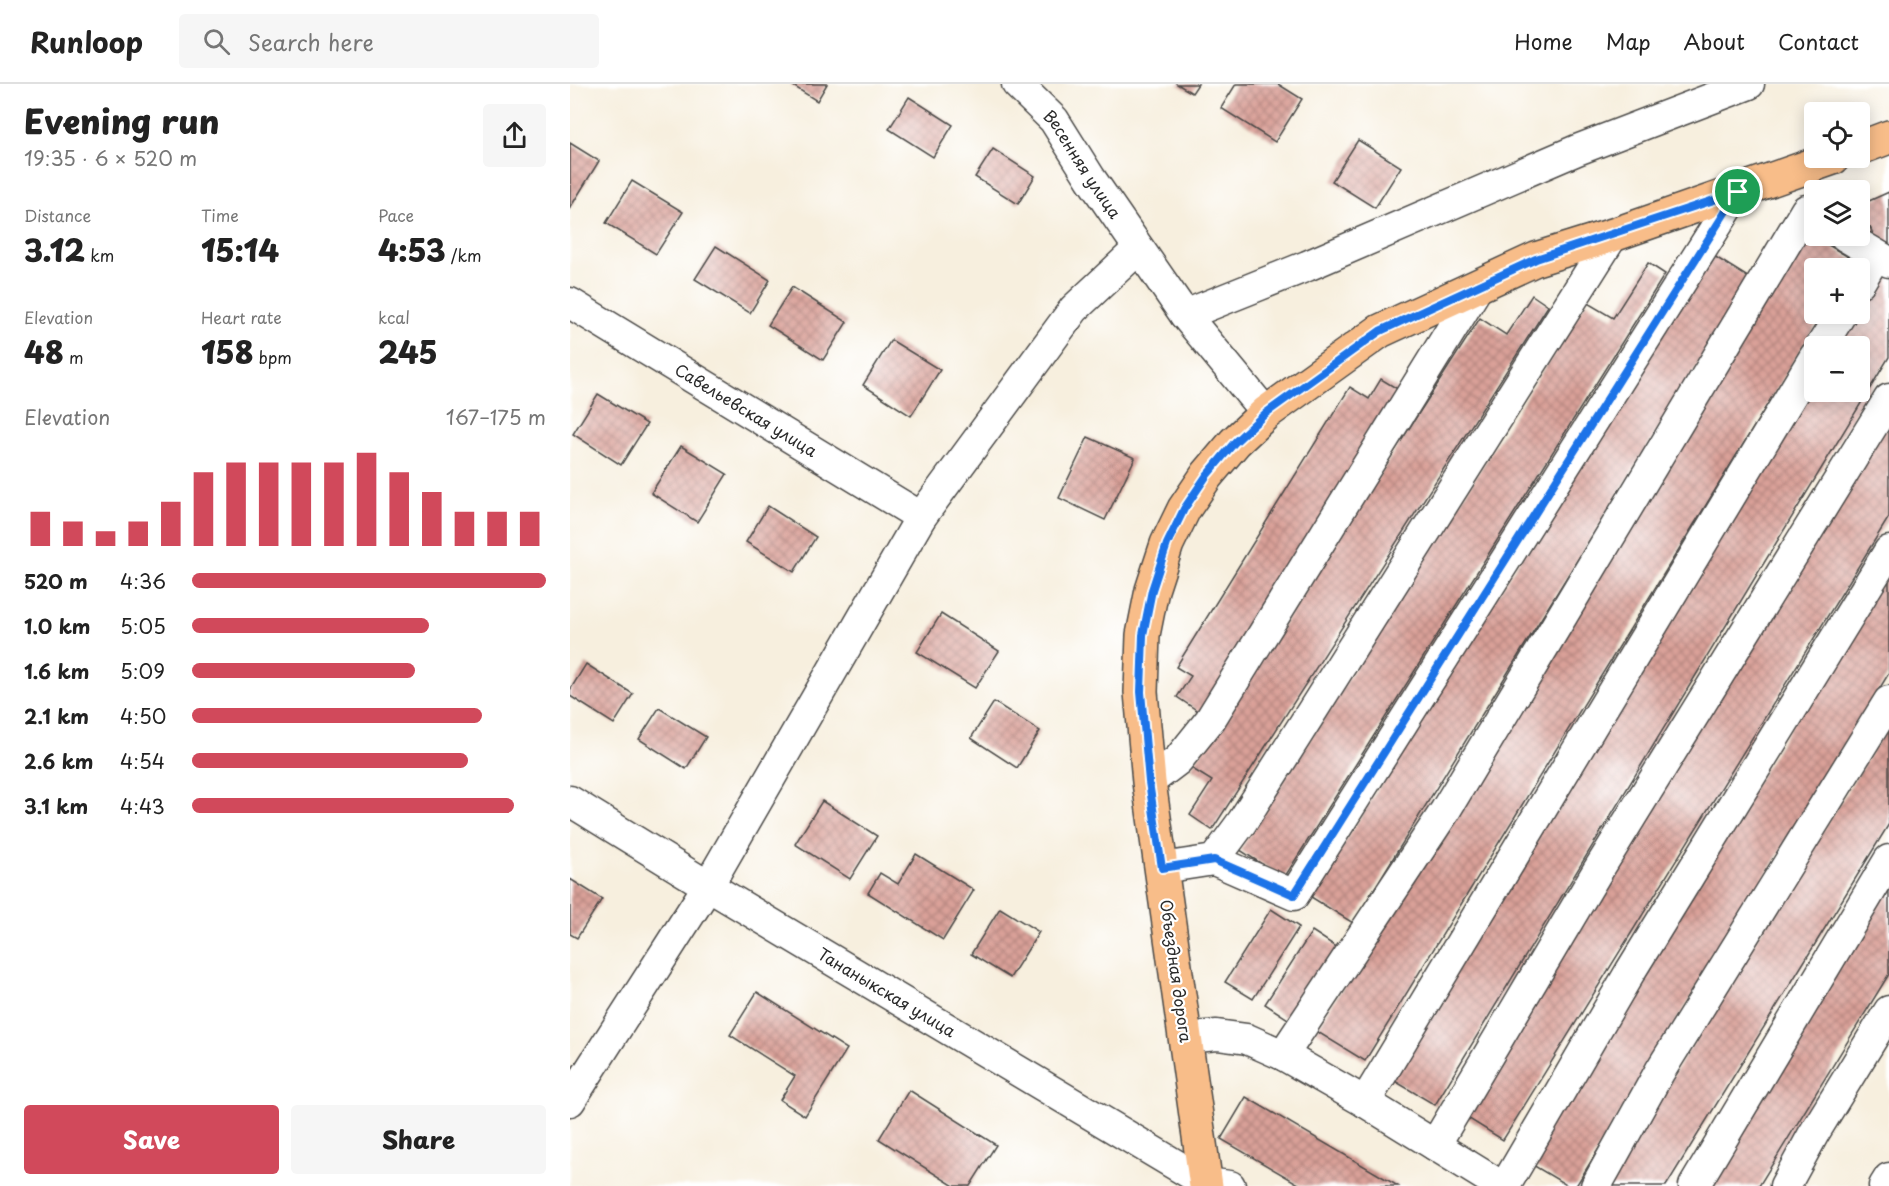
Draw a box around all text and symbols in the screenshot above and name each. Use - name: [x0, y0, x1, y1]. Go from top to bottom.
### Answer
- search box: [179, 14, 599, 68]
- text: Runloop: [30, 20, 143, 63]
- icon: search: [200, 25, 233, 58]
- text: Search here: [248, 25, 374, 58]
- text: Home: [1514, 25, 1573, 57]
- text: Map: [1606, 25, 1651, 57]
- text: About: [1684, 25, 1745, 57]
- text: Contact: [1778, 25, 1859, 57]
- text: Evening run: [24, 95, 219, 145]
- map controls: [1804, 102, 1870, 402]
- button: locate: [1804, 102, 1870, 168]
- street label: Весенняя улица: [1039, 103, 1128, 223]
- button: share: [483, 104, 546, 167]
- text: 19:35 · 6 × 520 m: [24, 143, 197, 173]
- pin: [1712, 166, 1763, 217]
- icon: arrive: [1721, 175, 1754, 208]
- button: layers: [1804, 180, 1870, 246]
- text: Distance: [24, 203, 91, 227]
- text: Time: [201, 203, 239, 227]
- text: Pace: [378, 203, 414, 227]
- text: 3.12: [24, 227, 85, 272]
- text: 15:14: [201, 227, 279, 272]
- text: 4:53: [378, 227, 446, 272]
- text: km: [85, 243, 114, 267]
- text: /km: [446, 243, 481, 267]
- button: +: [1804, 258, 1870, 324]
- text: Elevation: [24, 305, 93, 329]
- text: Heart rate: [201, 305, 282, 329]
- text: kcal: [378, 305, 410, 329]
- text: 48: [24, 329, 64, 374]
- text: 158: [201, 329, 254, 374]
- text: 245: [378, 329, 438, 374]
- button: −: [1804, 336, 1870, 402]
- text: m: [64, 345, 83, 369]
- text: bpm: [254, 345, 292, 369]
- street label: Савельевская улица: [671, 357, 822, 462]
- text: Elevation: [24, 402, 110, 432]
- text: 167–175 m: [446, 402, 546, 432]
- text: 520 m: [24, 566, 88, 596]
- text: 4:36: [120, 566, 166, 596]
- text: 1.0 km: [24, 611, 91, 641]
- text: 5:05: [120, 611, 166, 641]
- text: 1.6 km: [24, 656, 89, 686]
- text: 5:09: [120, 656, 165, 686]
- text: 2.1 km: [24, 701, 89, 731]
- text: 4:50: [120, 701, 166, 731]
- text: 2.6 km: [24, 746, 93, 776]
- text: 4:54: [120, 746, 165, 776]
- text: 3.1 km: [24, 791, 88, 821]
- text: 4:43: [120, 791, 165, 821]
- street label: Объездная дорога: [1155, 898, 1199, 1044]
- street label: Тананыкская улица: [814, 941, 961, 1042]
- button: Save: [24, 1105, 279, 1174]
- button: Share: [291, 1105, 546, 1174]

